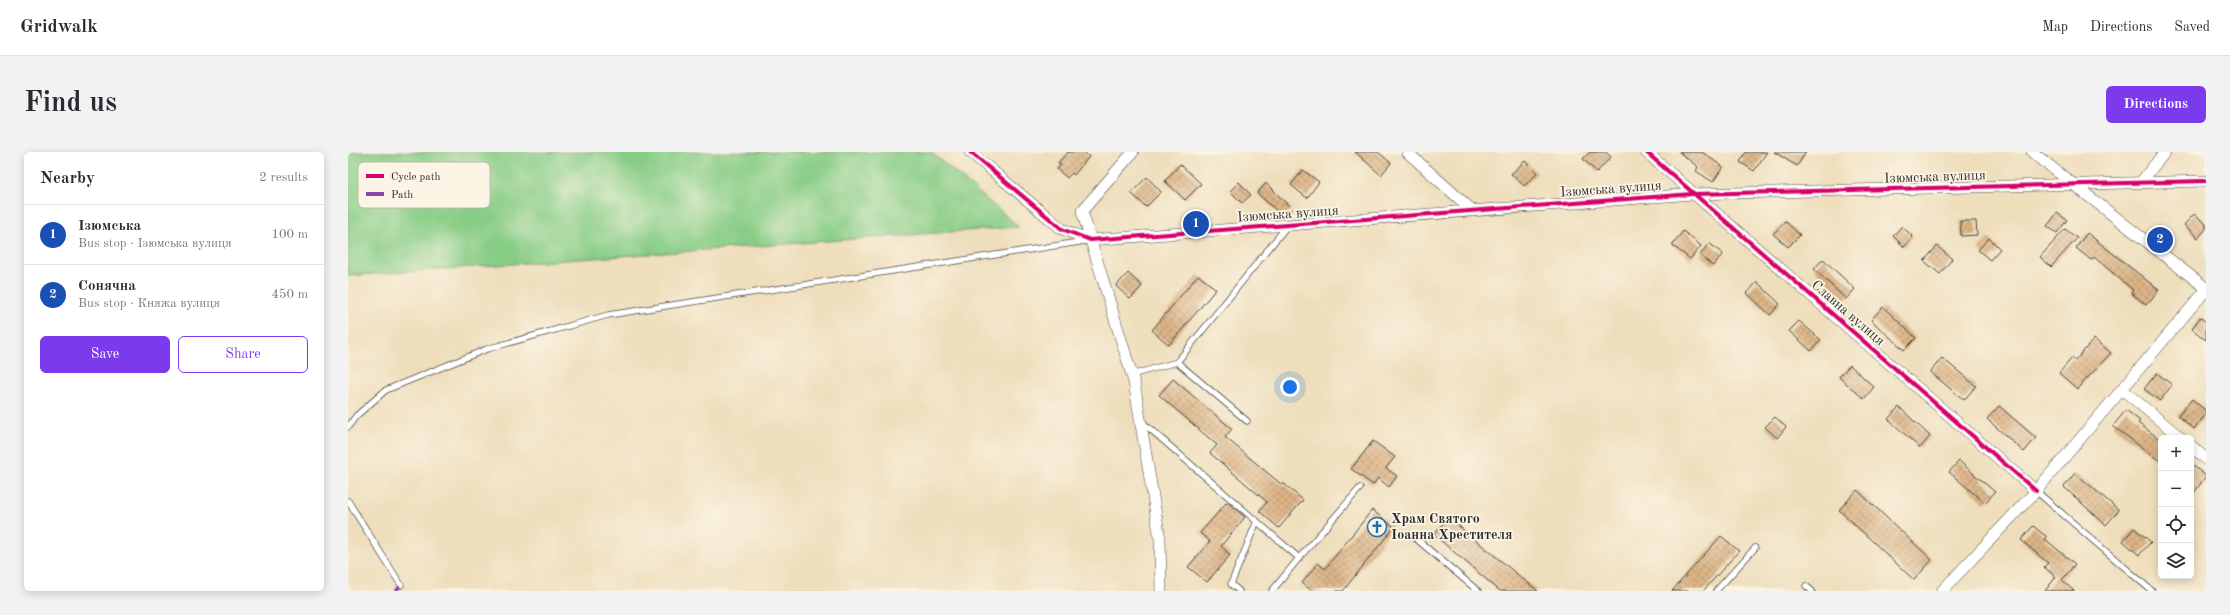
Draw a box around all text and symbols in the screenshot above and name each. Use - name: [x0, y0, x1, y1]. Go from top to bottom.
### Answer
- text: Gridwalk: [20, 18, 98, 37]
- text: Map: [2042, 20, 2068, 34]
- text: Directions: [2090, 20, 2152, 34]
- text: Saved: [2174, 20, 2210, 34]
- button: Directions: [2106, 86, 2206, 123]
- text: Find us: [24, 90, 117, 118]
- legend: [358, 162, 490, 208]
- street label: Ізюмська вулиця: [1884, 168, 1986, 186]
- text: Nearby: [40, 170, 95, 187]
- text: 2 results: [259, 171, 308, 184]
- text: Cycle path: [391, 172, 441, 183]
- street label: Ізюмська вулиця: [1560, 178, 1662, 200]
- text: Path: [391, 190, 413, 201]
- street label: Ізюмська вулиця: [1237, 203, 1339, 225]
- pin: 1: [1183, 209, 1209, 239]
- text: Ізюмська: [78, 219, 141, 234]
- pin: 2: [2147, 225, 2173, 255]
- text: 1: [49, 228, 57, 241]
- text: 100 m: [271, 228, 308, 241]
- text: Bus stop · Ізюмська вулиця: [78, 237, 232, 250]
- street label: Славна вулиця: [1809, 278, 1887, 348]
- text: Сонячна: [78, 279, 136, 294]
- text: 2: [49, 288, 57, 301]
- text: 450 m: [271, 288, 308, 301]
- text: Bus stop · Княжа вулиця: [78, 297, 220, 310]
- button: Save: [40, 336, 170, 373]
- button: Share: [178, 336, 308, 373]
- your location: [1280, 377, 1300, 397]
- map controls: [2158, 435, 2194, 579]
- button: +: [2158, 435, 2194, 471]
- button: −: [2158, 471, 2194, 507]
- button: locate: [2158, 507, 2194, 543]
- place label: Храм Святого Іоанна Хрестителя: [1391, 512, 1512, 542]
- church icon: Храм Святого Іоанна Хрестителя: [1366, 516, 1388, 538]
- button: layers: [2158, 543, 2194, 579]

